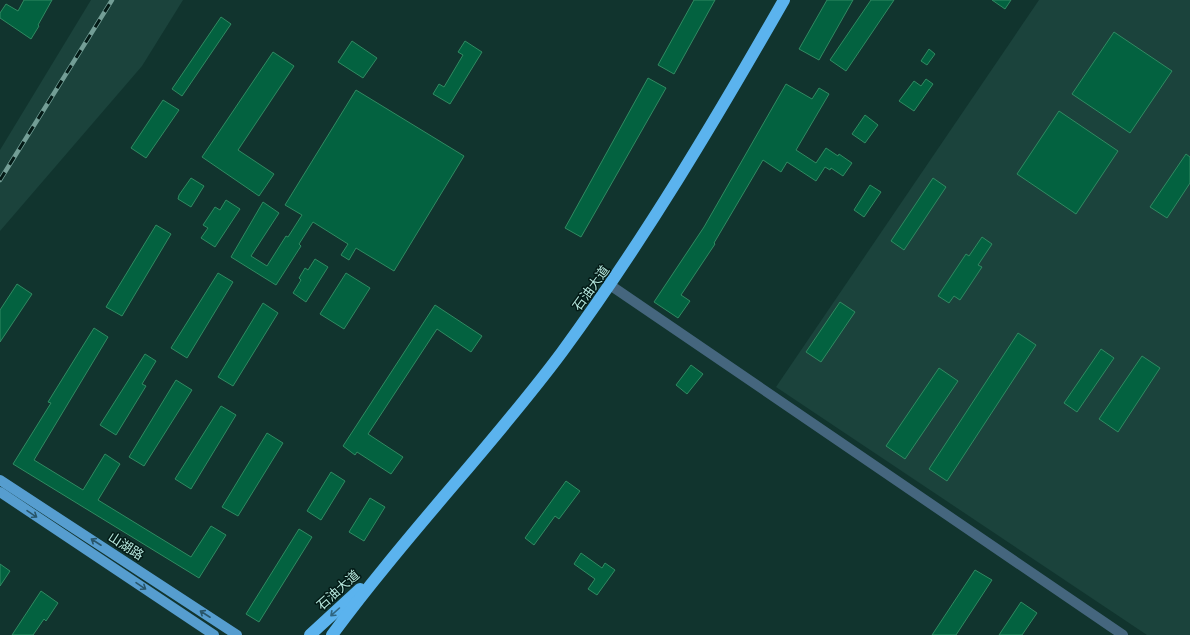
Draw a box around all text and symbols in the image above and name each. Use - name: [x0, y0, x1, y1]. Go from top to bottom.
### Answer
- street label: 石油大道: [570, 263, 612, 313]
- one-way arrow: [27, 510, 38, 518]
- street label: 山湖路: [106, 529, 146, 563]
- one-way arrow: [90, 538, 102, 546]
- street label: 石油大道: [314, 567, 362, 613]
- one-way arrow: [135, 582, 146, 590]
- one-way arrow: [330, 607, 341, 616]
- one-way arrow: [199, 609, 211, 617]

